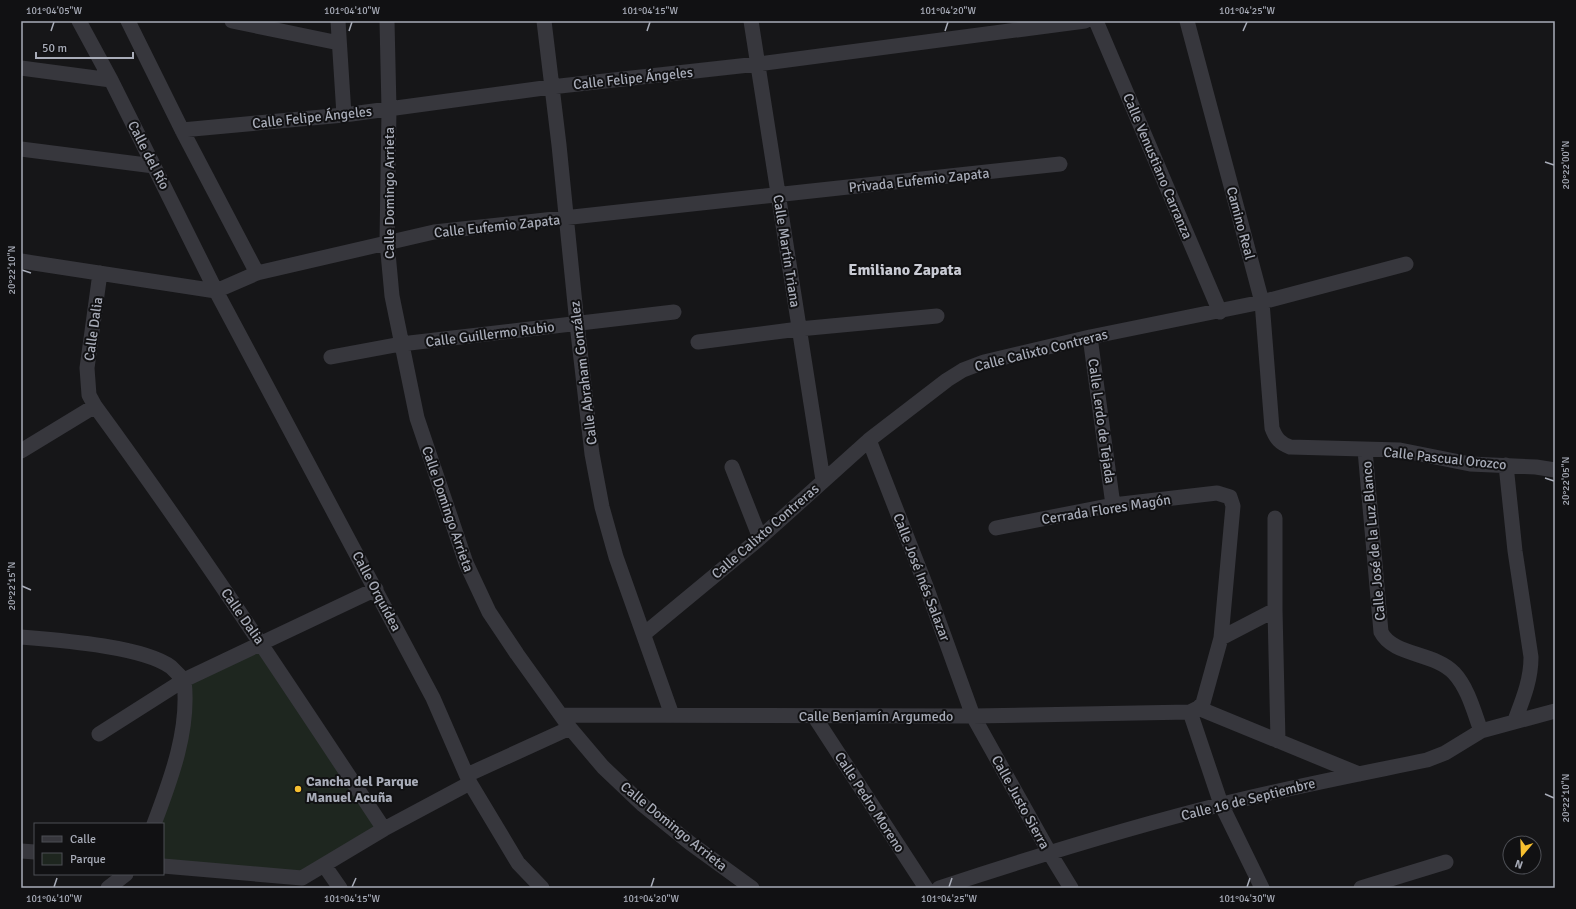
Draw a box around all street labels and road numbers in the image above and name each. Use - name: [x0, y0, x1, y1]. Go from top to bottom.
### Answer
- street label: Calle Felipe Ángeles: [572, 64, 694, 93]
- street label: Calle Venustiano Carranza: [1119, 91, 1196, 242]
- street label: Calle Felipe Ángeles: [251, 103, 373, 132]
- street label: Calle del Río: [124, 118, 173, 192]
- street label: Calle Domingo Arrieta: [381, 127, 398, 259]
- street label: Privada Eufemio Zapata: [848, 165, 990, 196]
- street label: Camino Real: [1223, 185, 1258, 261]
- street label: Calle Martín Triana: [769, 193, 804, 309]
- street label: Calle Eufemio Zapata: [433, 211, 561, 242]
- street label: Calle Dalia: [81, 296, 106, 362]
- street label: Calle Abraham González: [566, 300, 601, 446]
- street label: Calle Guillermo Rubio: [425, 318, 555, 351]
- street label: Calle Calixto Contreras: [973, 326, 1109, 375]
- street label: Calle Lerdo de Tejada: [1084, 358, 1119, 485]
- street label: Calle Domingo Arrieta: [418, 444, 477, 574]
- street label: Calle Pascual Orozco: [1382, 444, 1507, 473]
- street label: Calle José de la Luz Blanco: [1358, 460, 1389, 621]
- street label: Calle Calixto Contreras: [708, 480, 822, 583]
- street label: Cerrada Flores Magón: [1040, 491, 1172, 528]
- street label: Calle José Inés Salazar: [889, 511, 954, 644]
- street label: Calle Orquídea: [348, 548, 405, 634]
- street label: Calle Dalia: [217, 585, 268, 648]
- street label: Calle Benjamín Argumedo: [799, 708, 953, 725]
- street label: Calle Pedro Moreno: [831, 749, 908, 856]
- street label: Calle Justo Sierra: [988, 752, 1053, 852]
- street label: Calle 16 de Septiembre: [1179, 775, 1317, 824]
- street label: Calle Domingo Arrieta: [617, 778, 730, 875]

